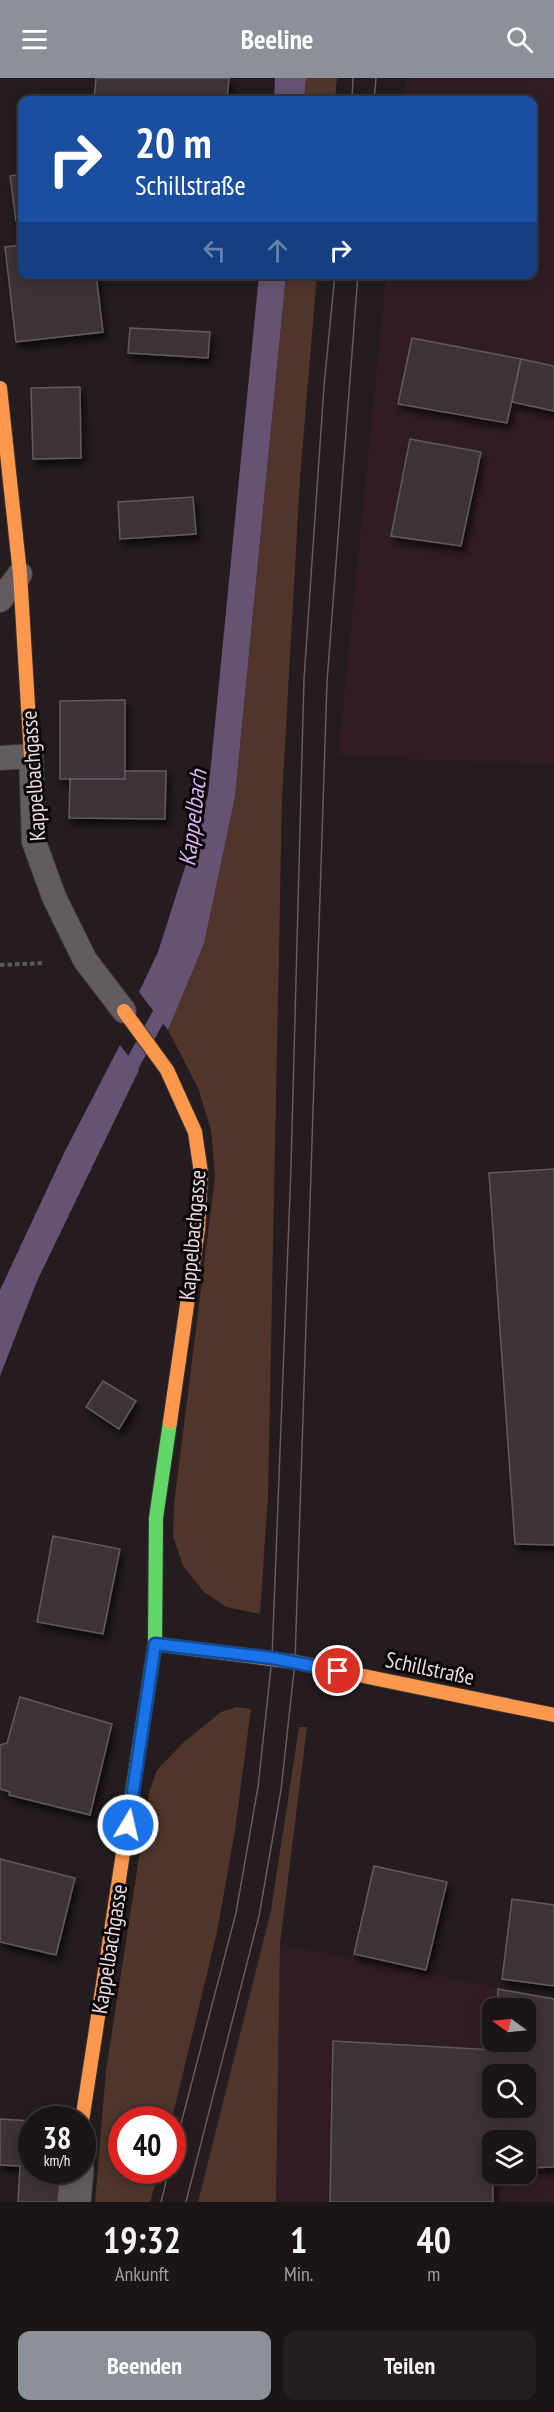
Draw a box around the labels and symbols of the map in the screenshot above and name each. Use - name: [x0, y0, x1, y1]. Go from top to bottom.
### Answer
- street label: Kappelbachgasse: [14, 710, 52, 842]
- water label: Kappelbach: [171, 767, 214, 868]
- street label: Kappelbachgasse: [172, 1169, 212, 1301]
- pin: [312, 1645, 363, 1696]
- street label: Schillstraße: [383, 1645, 477, 1691]
- position arrow: [96, 1793, 160, 1857]
- street label: Kappelbachgasse: [85, 1882, 133, 2016]
- north arrow: [482, 1998, 536, 2052]
- speed limit sign: 40: [108, 2106, 186, 2184]

